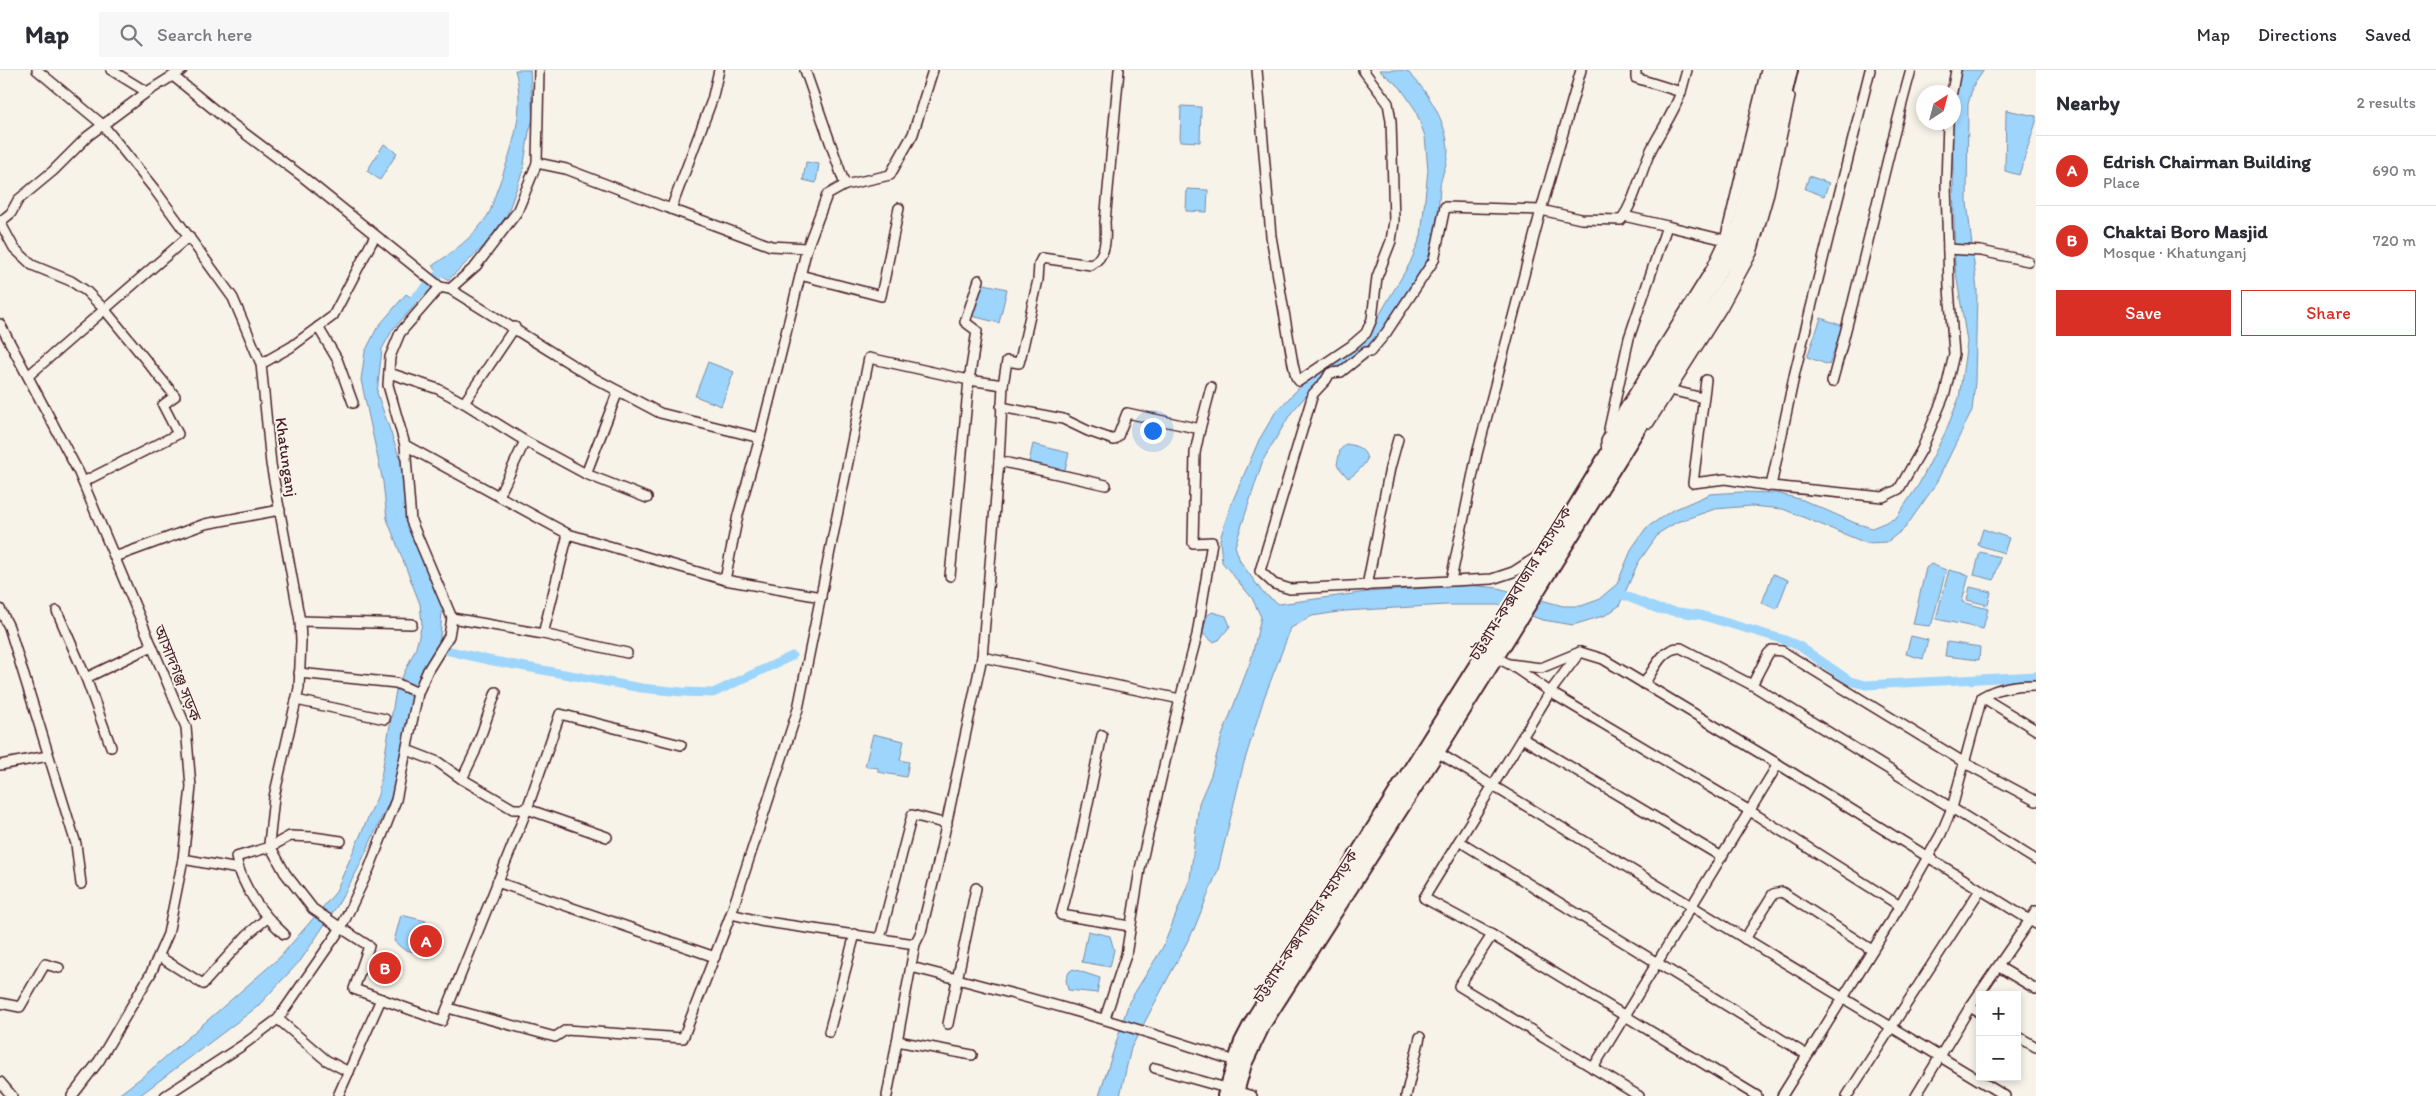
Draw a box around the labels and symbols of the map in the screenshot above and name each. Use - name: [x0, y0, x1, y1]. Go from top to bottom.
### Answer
- north arrow: [1916, 85, 1961, 130]
- street label: Khatunganj: [272, 416, 301, 498]
- your location: [1140, 418, 1166, 444]
- street label: চট্টগ্রাম-কক্সবাজার মহাসড়ক: [1465, 502, 1576, 665]
- street label: আসাদগঞ্জ সড়ক: [149, 621, 206, 725]
- street label: চট্টগ্রাম-কক্সবাজার মহাসড়ক: [1248, 845, 1363, 1007]
- pin: A: [410, 922, 442, 960]
- pin: B: [369, 949, 401, 987]

